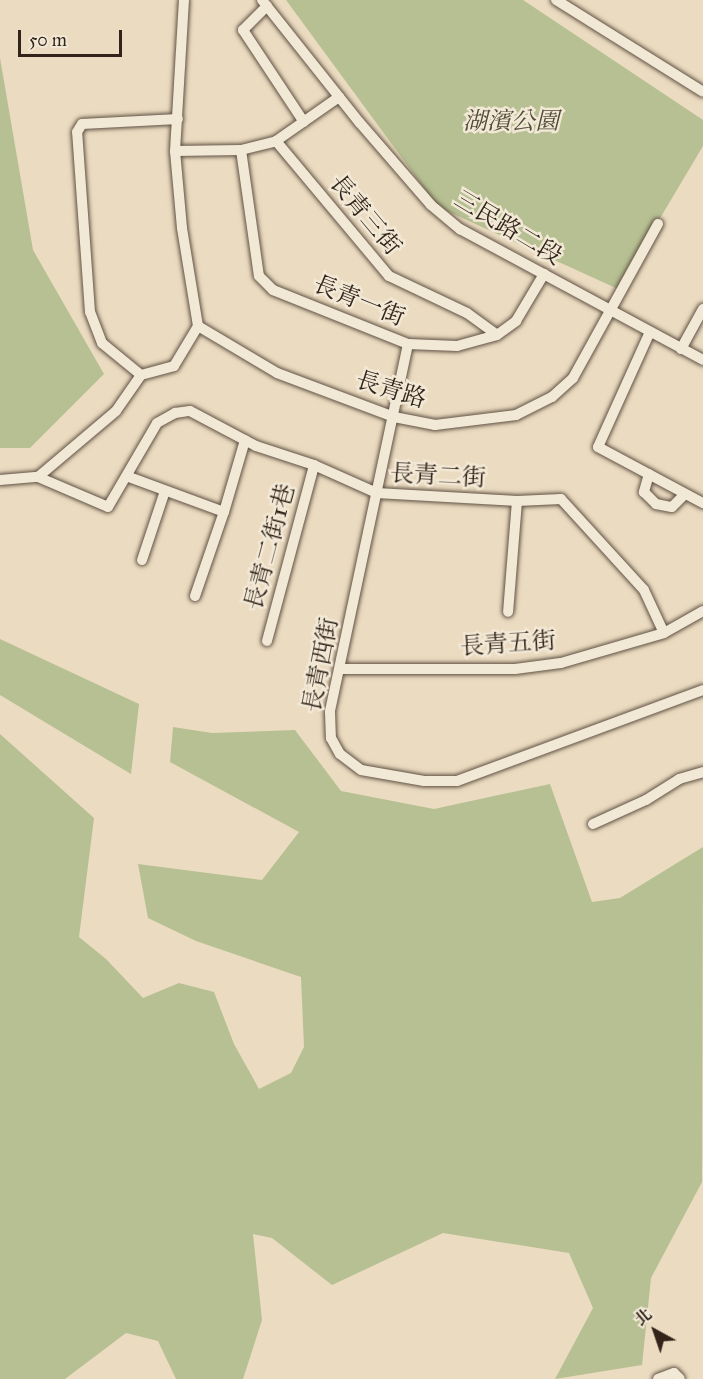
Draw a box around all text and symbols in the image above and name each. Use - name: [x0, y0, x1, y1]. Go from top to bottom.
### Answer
- scale bar: [21, 18, 124, 56]
- text: 50 m: [29, 29, 67, 51]
- park label: 湖濱公園: [463, 108, 559, 136]
- street label: 長青三街: [323, 169, 407, 261]
- street label: 三民路二段: [449, 185, 567, 271]
- street label: 長青一街: [309, 270, 409, 332]
- street label: 長青路: [352, 366, 430, 414]
- street label: 長青二街: [389, 459, 487, 493]
- street label: 長青二街1巷: [239, 481, 301, 613]
- street label: 長青西街: [298, 615, 344, 715]
- street label: 長青五街: [459, 626, 557, 662]
- north arrow: [625, 1301, 685, 1361]
- text: 北: [631, 1304, 655, 1329]

